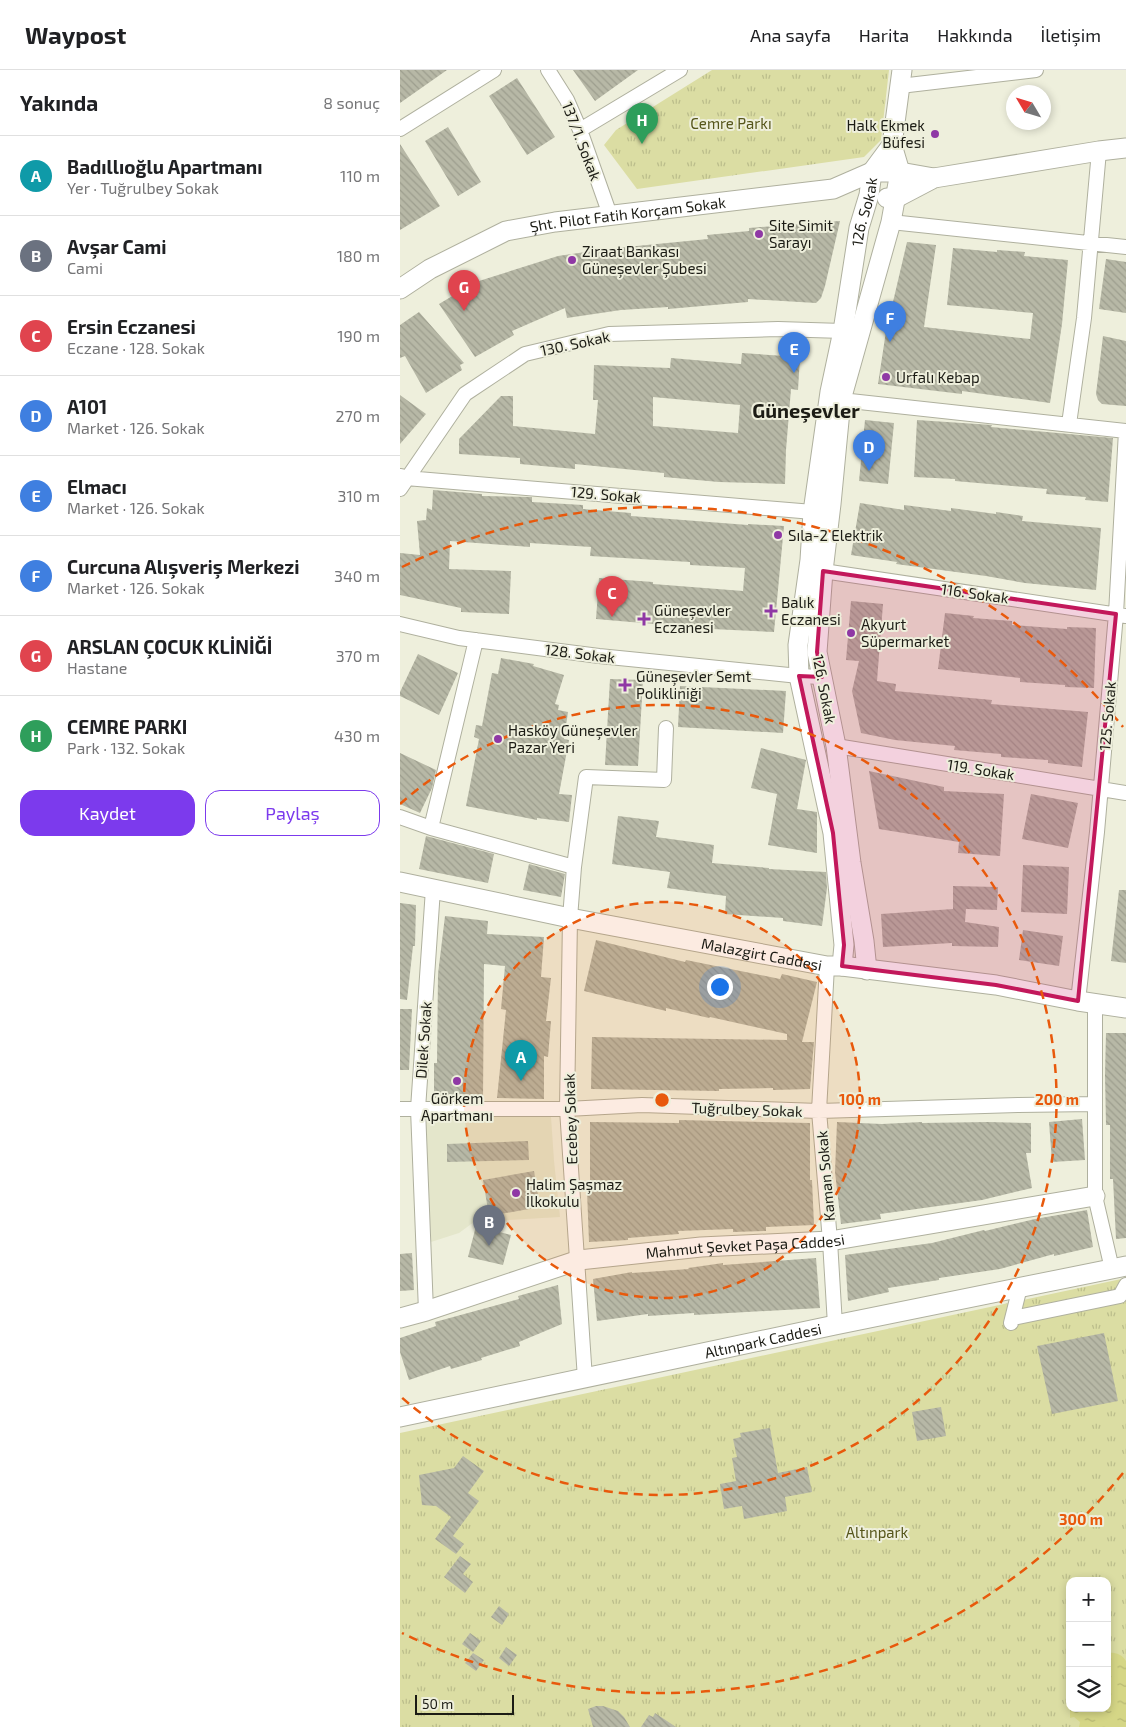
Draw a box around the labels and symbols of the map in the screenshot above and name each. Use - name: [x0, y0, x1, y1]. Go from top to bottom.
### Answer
- north arrow: [1006, 85, 1051, 130]
- street label: 137/1. Sokak: [559, 99, 605, 183]
- pin: H: [626, 103, 658, 144]
- park label: Cemre Parkı: [690, 114, 772, 132]
- place label: Halk Ekmek Büfesi: [847, 116, 925, 151]
- marker: Halk Ekmek Büfesi: [929, 128, 941, 140]
- street label: 126. Sokak: [847, 176, 880, 247]
- street label: Şht. Pilot Fatih Korçam Sokak: [528, 193, 727, 236]
- place label: Site Simit Sarayı: [769, 216, 833, 251]
- marker: Site Simit Sarayı: [753, 228, 765, 240]
- place label: Ziraat Bankası Güneşevler Şubesi: [582, 242, 707, 278]
- marker: Ziraat Bankası Güneşevler Şubesi: [566, 254, 578, 266]
- pin: G: [448, 270, 480, 311]
- pin: F: [874, 301, 906, 342]
- street label: 130. Sokak: [539, 327, 612, 359]
- pin: E: [778, 332, 810, 373]
- place label: Urfalı Kebap: [896, 368, 980, 386]
- marker: Urfalı Kebap: [880, 371, 892, 383]
- district label: Güneşevler: [752, 398, 860, 423]
- pin: D: [853, 430, 885, 471]
- street label: 129. Sokak: [570, 482, 642, 506]
- place label: Sıla-2 Elektrik: [788, 526, 883, 544]
- marker: Sıla-2 Elektrik: [772, 529, 784, 541]
- pin: C: [596, 576, 628, 617]
- street label: 116. Sokak: [940, 579, 1010, 607]
- place label: Balık Eczanesi: [781, 593, 841, 628]
- place label: Güneşevler Eczanesi: [654, 601, 731, 636]
- marker: Balık Eczanesi: [765, 605, 777, 617]
- marker: Güneşevler Eczanesi: [638, 613, 650, 625]
- place label: Akyurt Süpermarket: [861, 615, 950, 650]
- marker: Akyurt Süpermarket: [845, 627, 857, 639]
- street label: 128. Sokak: [544, 640, 617, 666]
- street label: 126. Sokak: [809, 653, 841, 726]
- place label: Güneşevler Semt Polikliniği: [636, 667, 751, 702]
- marker: Güneşevler Semt Polikliniği: [618, 678, 632, 692]
- street label: 125. Sokak: [1095, 680, 1119, 751]
- place label: Hasköy Güneşevler Pazar Yeri: [508, 721, 638, 756]
- marker: Hasköy Güneşevler Pazar Yeri: [492, 733, 504, 745]
- street label: 119. Sokak: [946, 755, 1016, 783]
- street label: Malazgirt Caddesi: [700, 934, 824, 974]
- your location: [707, 974, 733, 1000]
- street label: Dilek Sokak: [411, 1000, 435, 1079]
- pin: A: [505, 1040, 537, 1081]
- street label: Ecebey Sokak: [559, 1073, 581, 1165]
- marker: Görkem Apartmanı: [451, 1075, 463, 1087]
- place label: Görkem Apartmanı: [421, 1089, 493, 1124]
- text: 100 m: [839, 1090, 881, 1108]
- text: 200 m: [1035, 1090, 1079, 1108]
- centre of rings: [653, 1091, 671, 1109]
- street label: Tuğrulbey Sokak: [691, 1098, 803, 1120]
- street label: Kaman Sokak: [812, 1130, 838, 1222]
- place label: Halim Şaşmaz İlkokulu: [526, 1175, 622, 1210]
- marker: Halim Şaşmaz İlkokulu: [510, 1187, 522, 1199]
- pin: B: [473, 1205, 505, 1246]
- street label: Mahmut Şevket Paşa Caddesi: [645, 1230, 846, 1262]
- street label: Altınpark Caddesi: [703, 1319, 823, 1361]
- text: 300 m: [1059, 1510, 1103, 1528]
- park label: Altınpark: [846, 1523, 909, 1541]
- scale bar: [415, 1692, 514, 1715]

